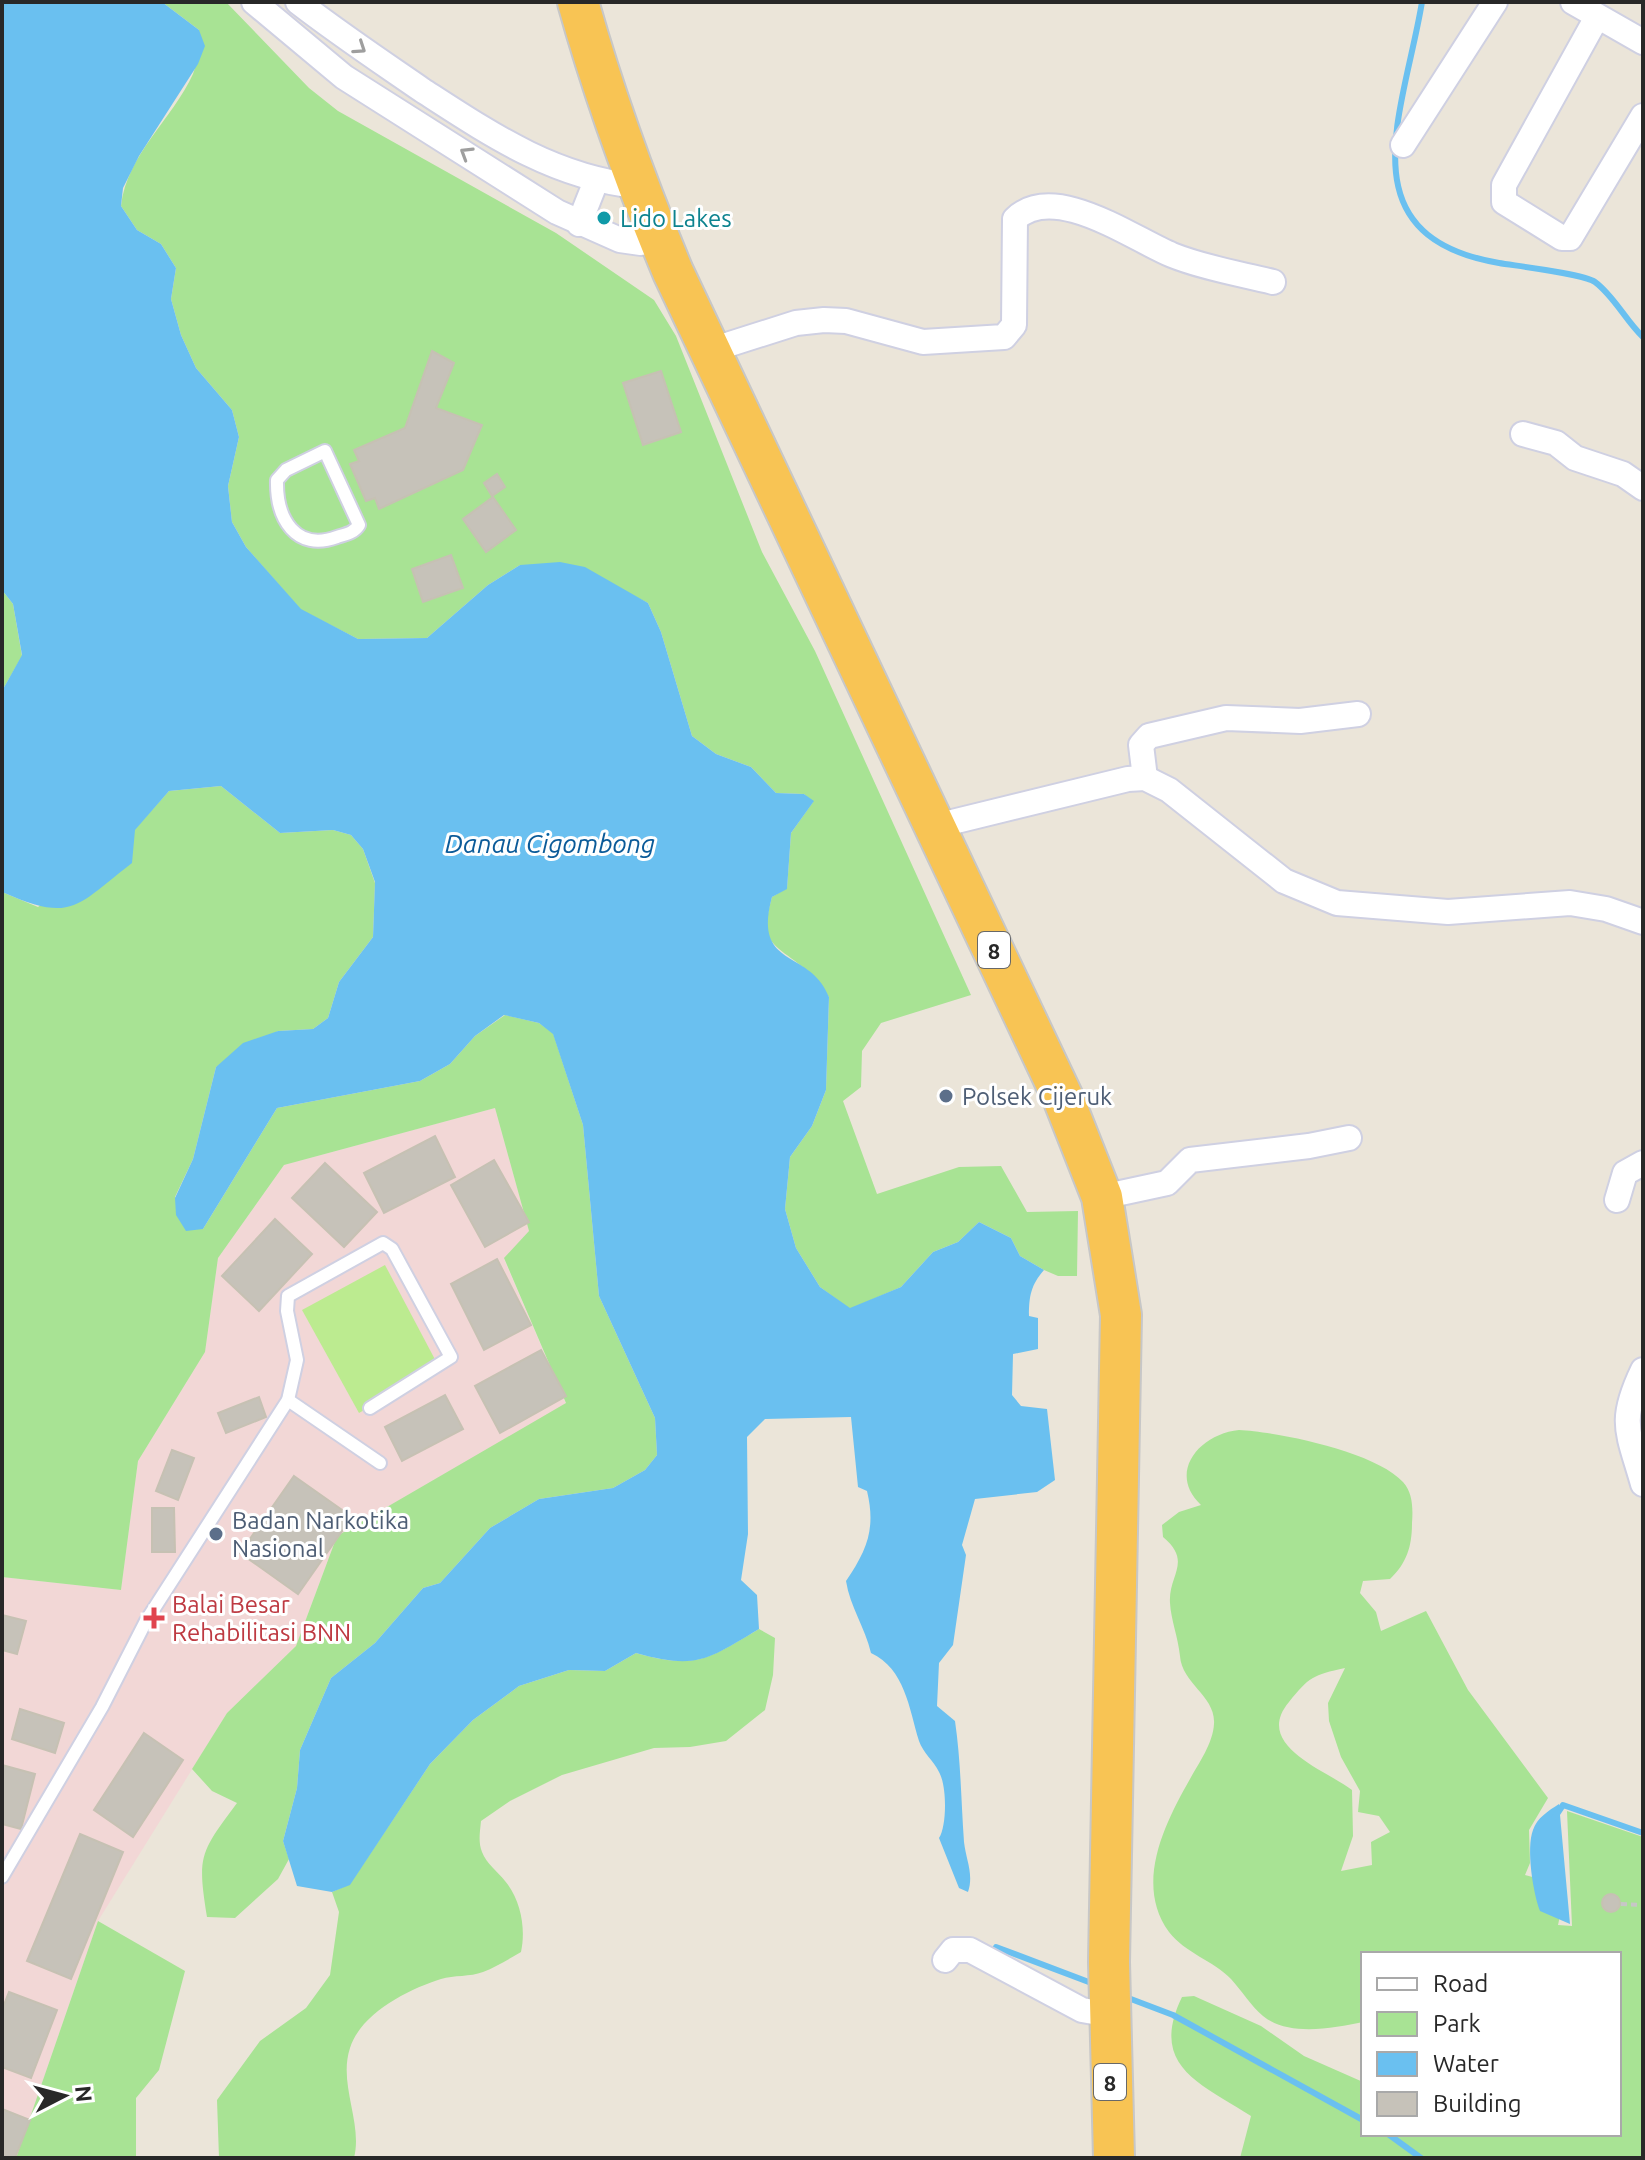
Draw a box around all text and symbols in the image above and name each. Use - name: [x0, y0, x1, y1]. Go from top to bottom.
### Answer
- one-way arrow: [352, 39, 366, 54]
- one-way arrow: [460, 147, 475, 163]
- place label: Lido Lakes: [620, 205, 732, 232]
- marker: Lido Lakes: [595, 209, 613, 227]
- water label: Danau Cigombong: [445, 829, 655, 858]
- road number: 8: [978, 932, 1010, 968]
- place label: Polsek Cijeruk: [962, 1083, 1112, 1110]
- marker: Polsek Cijeruk: [937, 1087, 955, 1105]
- place label: Badan Narkotika Nasional: [232, 1507, 409, 1562]
- marker: Badan Narkotika Nasional: [207, 1525, 225, 1543]
- place label: Balai Besar Rehabilitasi BNN: [172, 1591, 351, 1646]
- marker: Balai Besar Rehabilitasi BNN: [143, 1607, 165, 1629]
- legend: [1361, 1952, 1621, 2136]
- text: Road: [1433, 1970, 1488, 1997]
- text: Park: [1433, 2010, 1481, 2037]
- text: Water: [1433, 2050, 1499, 2077]
- north arrow: [24, 2056, 104, 2136]
- road number: 8: [1094, 2064, 1126, 2100]
- text: N: [71, 2084, 98, 2103]
- text: Building: [1433, 2090, 1521, 2117]

